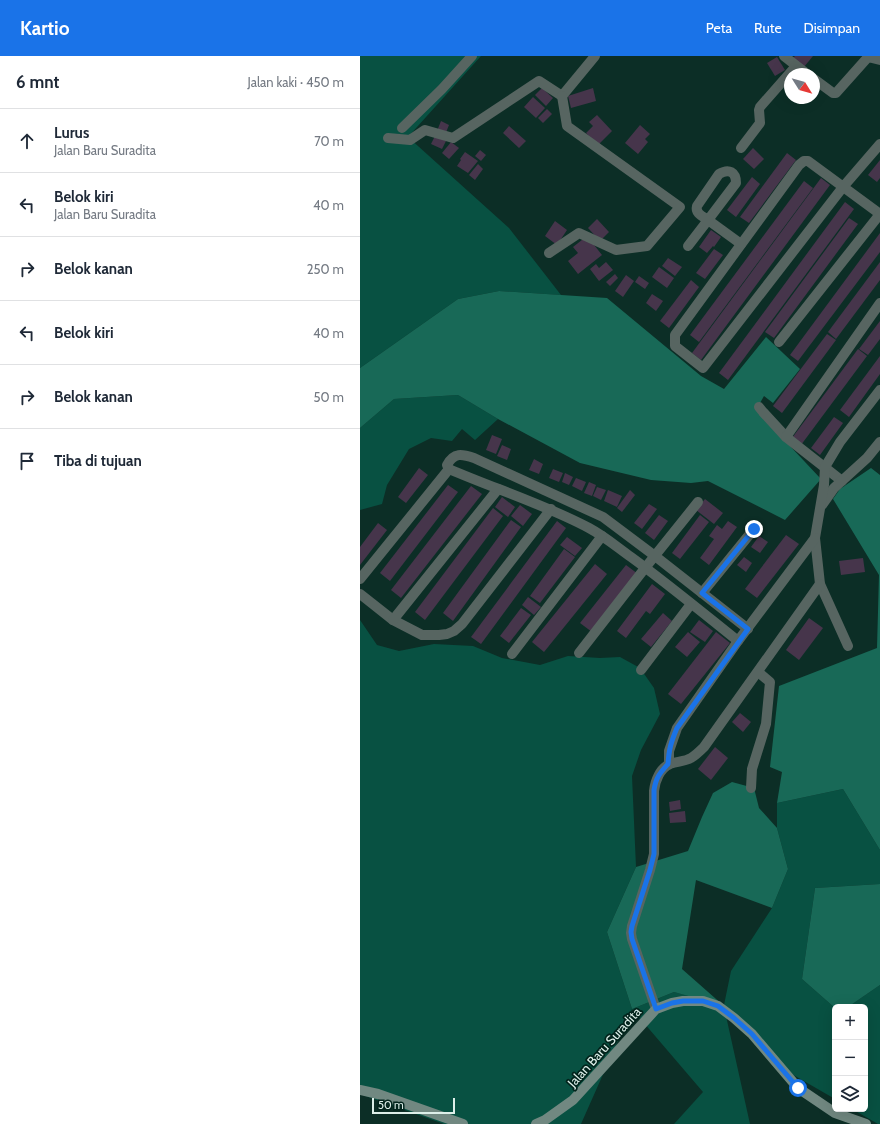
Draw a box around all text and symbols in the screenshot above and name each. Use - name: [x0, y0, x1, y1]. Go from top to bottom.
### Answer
- text: Kartio: [20, 17, 69, 40]
- text: Peta: [706, 19, 732, 37]
- text: Rute: [754, 19, 782, 37]
- text: Disimpan: [804, 19, 860, 37]
- north arrow: [784, 68, 820, 104]
- text: 6 mnt: [16, 72, 59, 92]
- text: Jalan kaki · 450 m: [248, 74, 344, 90]
- text: Lurus: [54, 124, 89, 142]
- icon: ahead: [16, 130, 38, 152]
- text: 70 m: [314, 133, 344, 149]
- text: Jalan Baru Suradita: [54, 142, 156, 158]
- text: Belok kiri: [54, 188, 114, 206]
- icon: left: [16, 194, 38, 216]
- text: 40 m: [313, 197, 344, 213]
- text: Jalan Baru Suradita: [54, 206, 156, 222]
- icon: right: [16, 258, 38, 280]
- text: Belok kanan: [54, 260, 133, 278]
- text: 250 m: [307, 261, 344, 277]
- icon: left: [16, 322, 38, 344]
- text: Belok kiri: [54, 324, 114, 342]
- text: 40 m: [313, 325, 344, 341]
- icon: right: [16, 386, 38, 408]
- text: Belok kanan: [54, 388, 133, 406]
- text: 50 m: [314, 389, 344, 405]
- icon: arrive: [16, 450, 38, 472]
- text: Tiba di tujuan: [54, 452, 142, 470]
- route end: [745, 520, 763, 538]
- street label: Jalan Baru Suradita: [563, 1003, 645, 1091]
- map controls: [832, 1004, 868, 1112]
- button: +: [832, 1004, 868, 1040]
- button: −: [832, 1040, 868, 1076]
- button: layers: [832, 1076, 868, 1112]
- route start: [789, 1079, 807, 1097]
- scale bar: [372, 1096, 455, 1115]
- text: 50 m: [378, 1098, 404, 1112]

